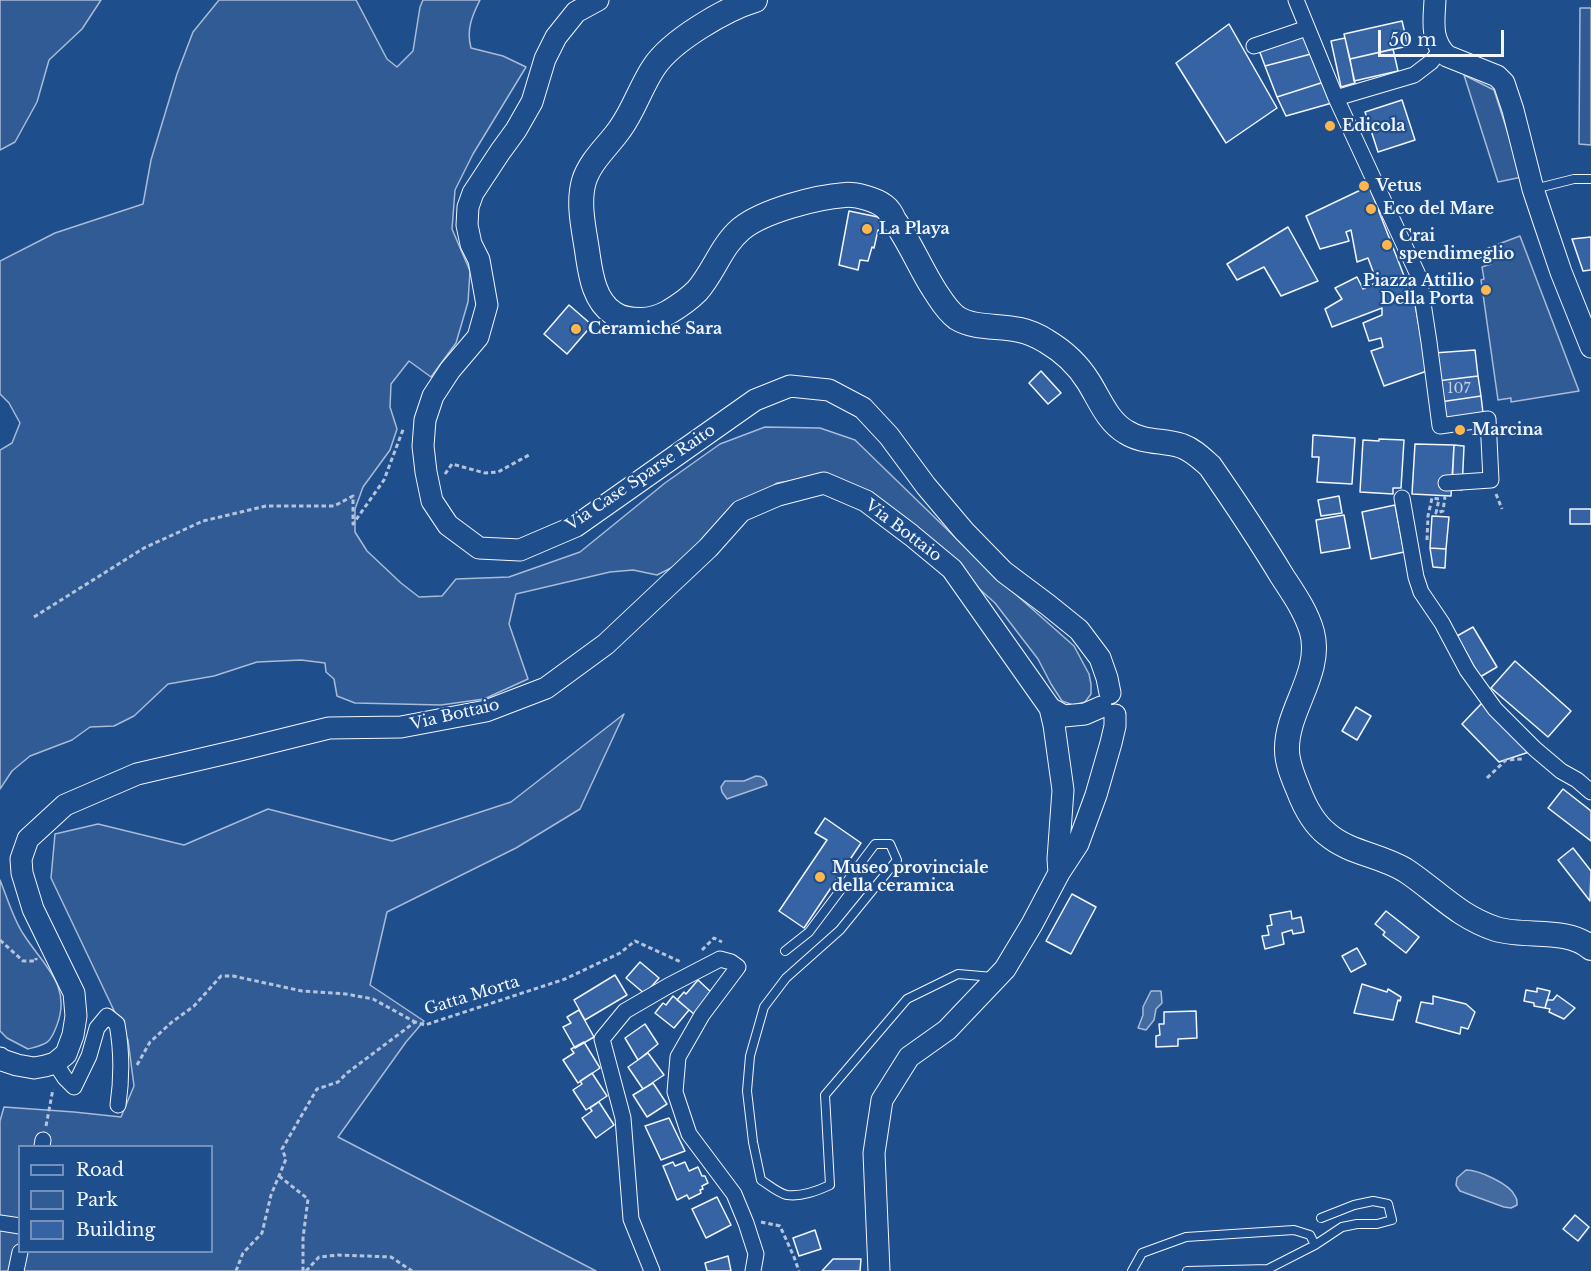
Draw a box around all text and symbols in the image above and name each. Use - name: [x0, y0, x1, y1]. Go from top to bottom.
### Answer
- scale bar: [1381, 18, 1507, 56]
- text: 50 m: [1389, 29, 1437, 51]
- place label: Edicola: [1342, 116, 1406, 136]
- marker: Edicola: [1323, 119, 1337, 133]
- place label: Vetus: [1376, 176, 1422, 196]
- marker: Vetus: [1357, 179, 1371, 193]
- place label: Eco del Mare: [1383, 199, 1494, 219]
- marker: Eco del Mare: [1364, 202, 1378, 216]
- place label: La Playa: [879, 219, 950, 239]
- marker: La Playa: [860, 222, 874, 236]
- place label: Crai spendimeglio: [1399, 226, 1514, 264]
- marker: Crai spendimeglio: [1380, 238, 1394, 252]
- place label: Piazza Attilio Della Porta: [1363, 271, 1474, 309]
- marker: Piazza Attilio Della Porta: [1479, 283, 1493, 297]
- place label: Ceramiche Sara: [588, 319, 722, 339]
- marker: Ceramiche Sara: [569, 322, 583, 336]
- house number: 107: [1447, 381, 1471, 397]
- place label: Marcina: [1472, 420, 1543, 440]
- street label: Via Case Sparse Raito: [563, 421, 719, 535]
- marker: Marcina: [1453, 423, 1467, 437]
- street label: Via Bottaio: [861, 496, 945, 566]
- street label: Via Bottaio: [409, 695, 501, 735]
- place label: Museo provinciale della ceramica: [832, 858, 989, 896]
- marker: Museo provinciale della ceramica: [813, 870, 827, 884]
- street label: Gatta Morta: [422, 972, 522, 1020]
- legend: [18, 1145, 213, 1253]
- text: Road: [76, 1159, 124, 1181]
- text: Park: [76, 1189, 118, 1211]
- text: Building: [76, 1219, 155, 1241]

